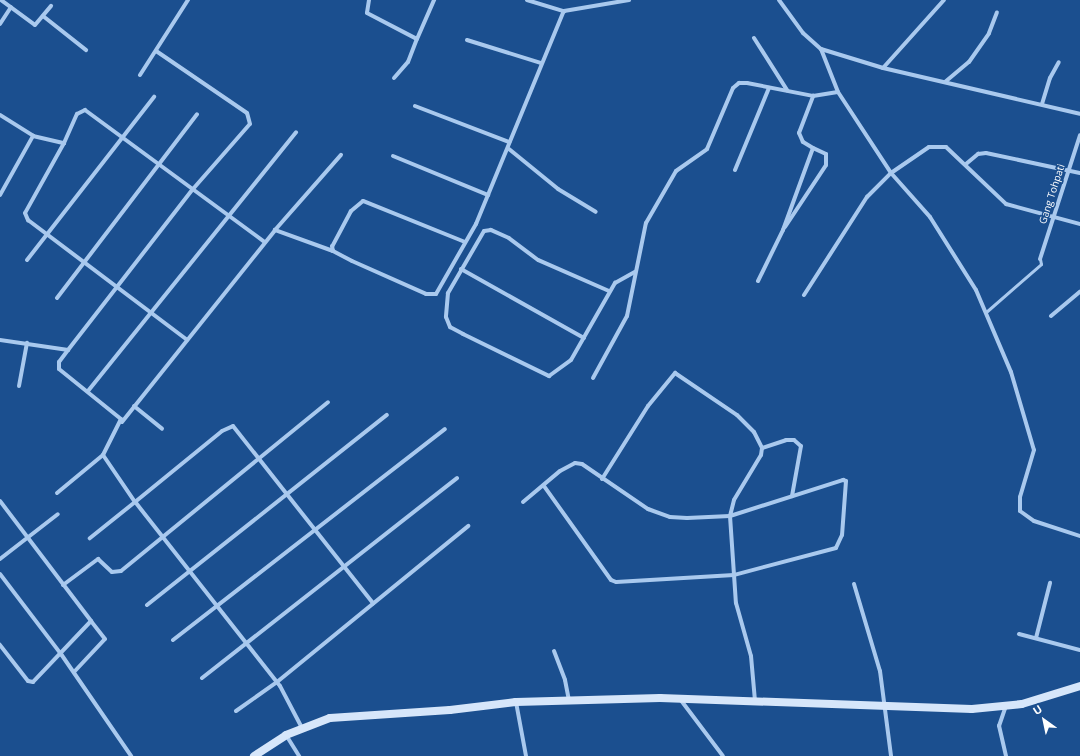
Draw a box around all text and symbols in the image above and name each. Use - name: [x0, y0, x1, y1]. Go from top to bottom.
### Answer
- street label: Gang Tohpati: [1037, 162, 1067, 226]
- north arrow: [1024, 700, 1064, 740]
- text: U: [1030, 701, 1045, 718]

